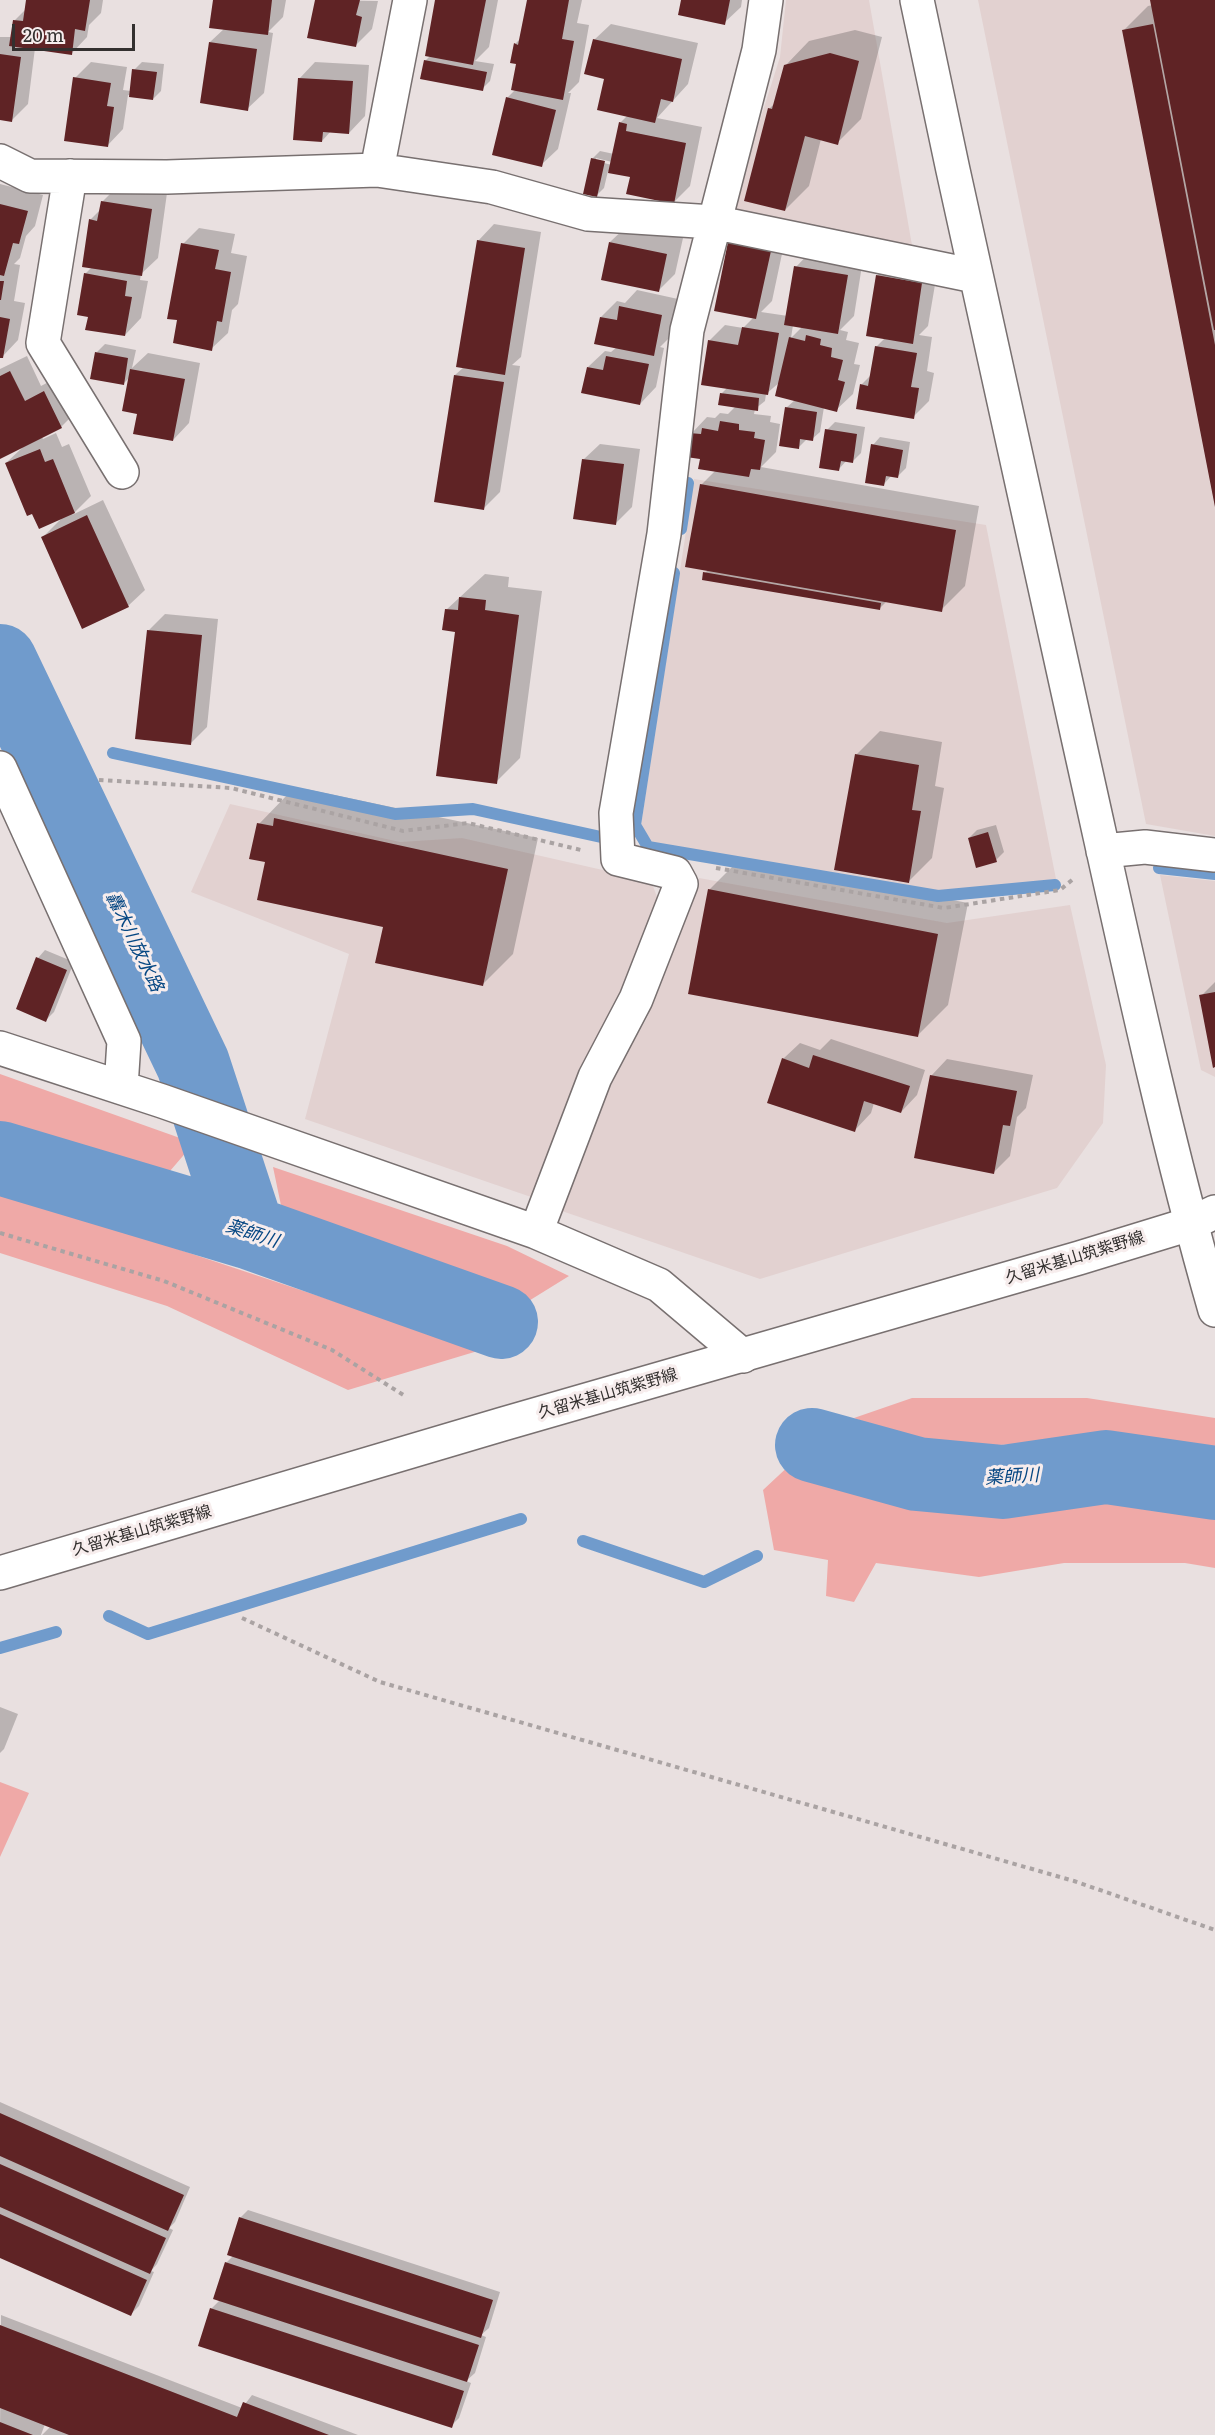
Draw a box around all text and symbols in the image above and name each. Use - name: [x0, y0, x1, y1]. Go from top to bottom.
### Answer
- scale bar: [15, 12, 138, 50]
- text: 20 m: [23, 21, 64, 48]
- water label: 轟木川放水路: [101, 889, 167, 995]
- water label: 薬師川: [223, 1215, 281, 1253]
- street label: 久留米基山筑紫野線: [1003, 1228, 1147, 1288]
- street label: 久留米基山筑紫野線: [536, 1365, 680, 1423]
- water label: 薬師川: [984, 1465, 1040, 1489]
- street label: 久留米基山筑紫野線: [70, 1502, 214, 1560]

